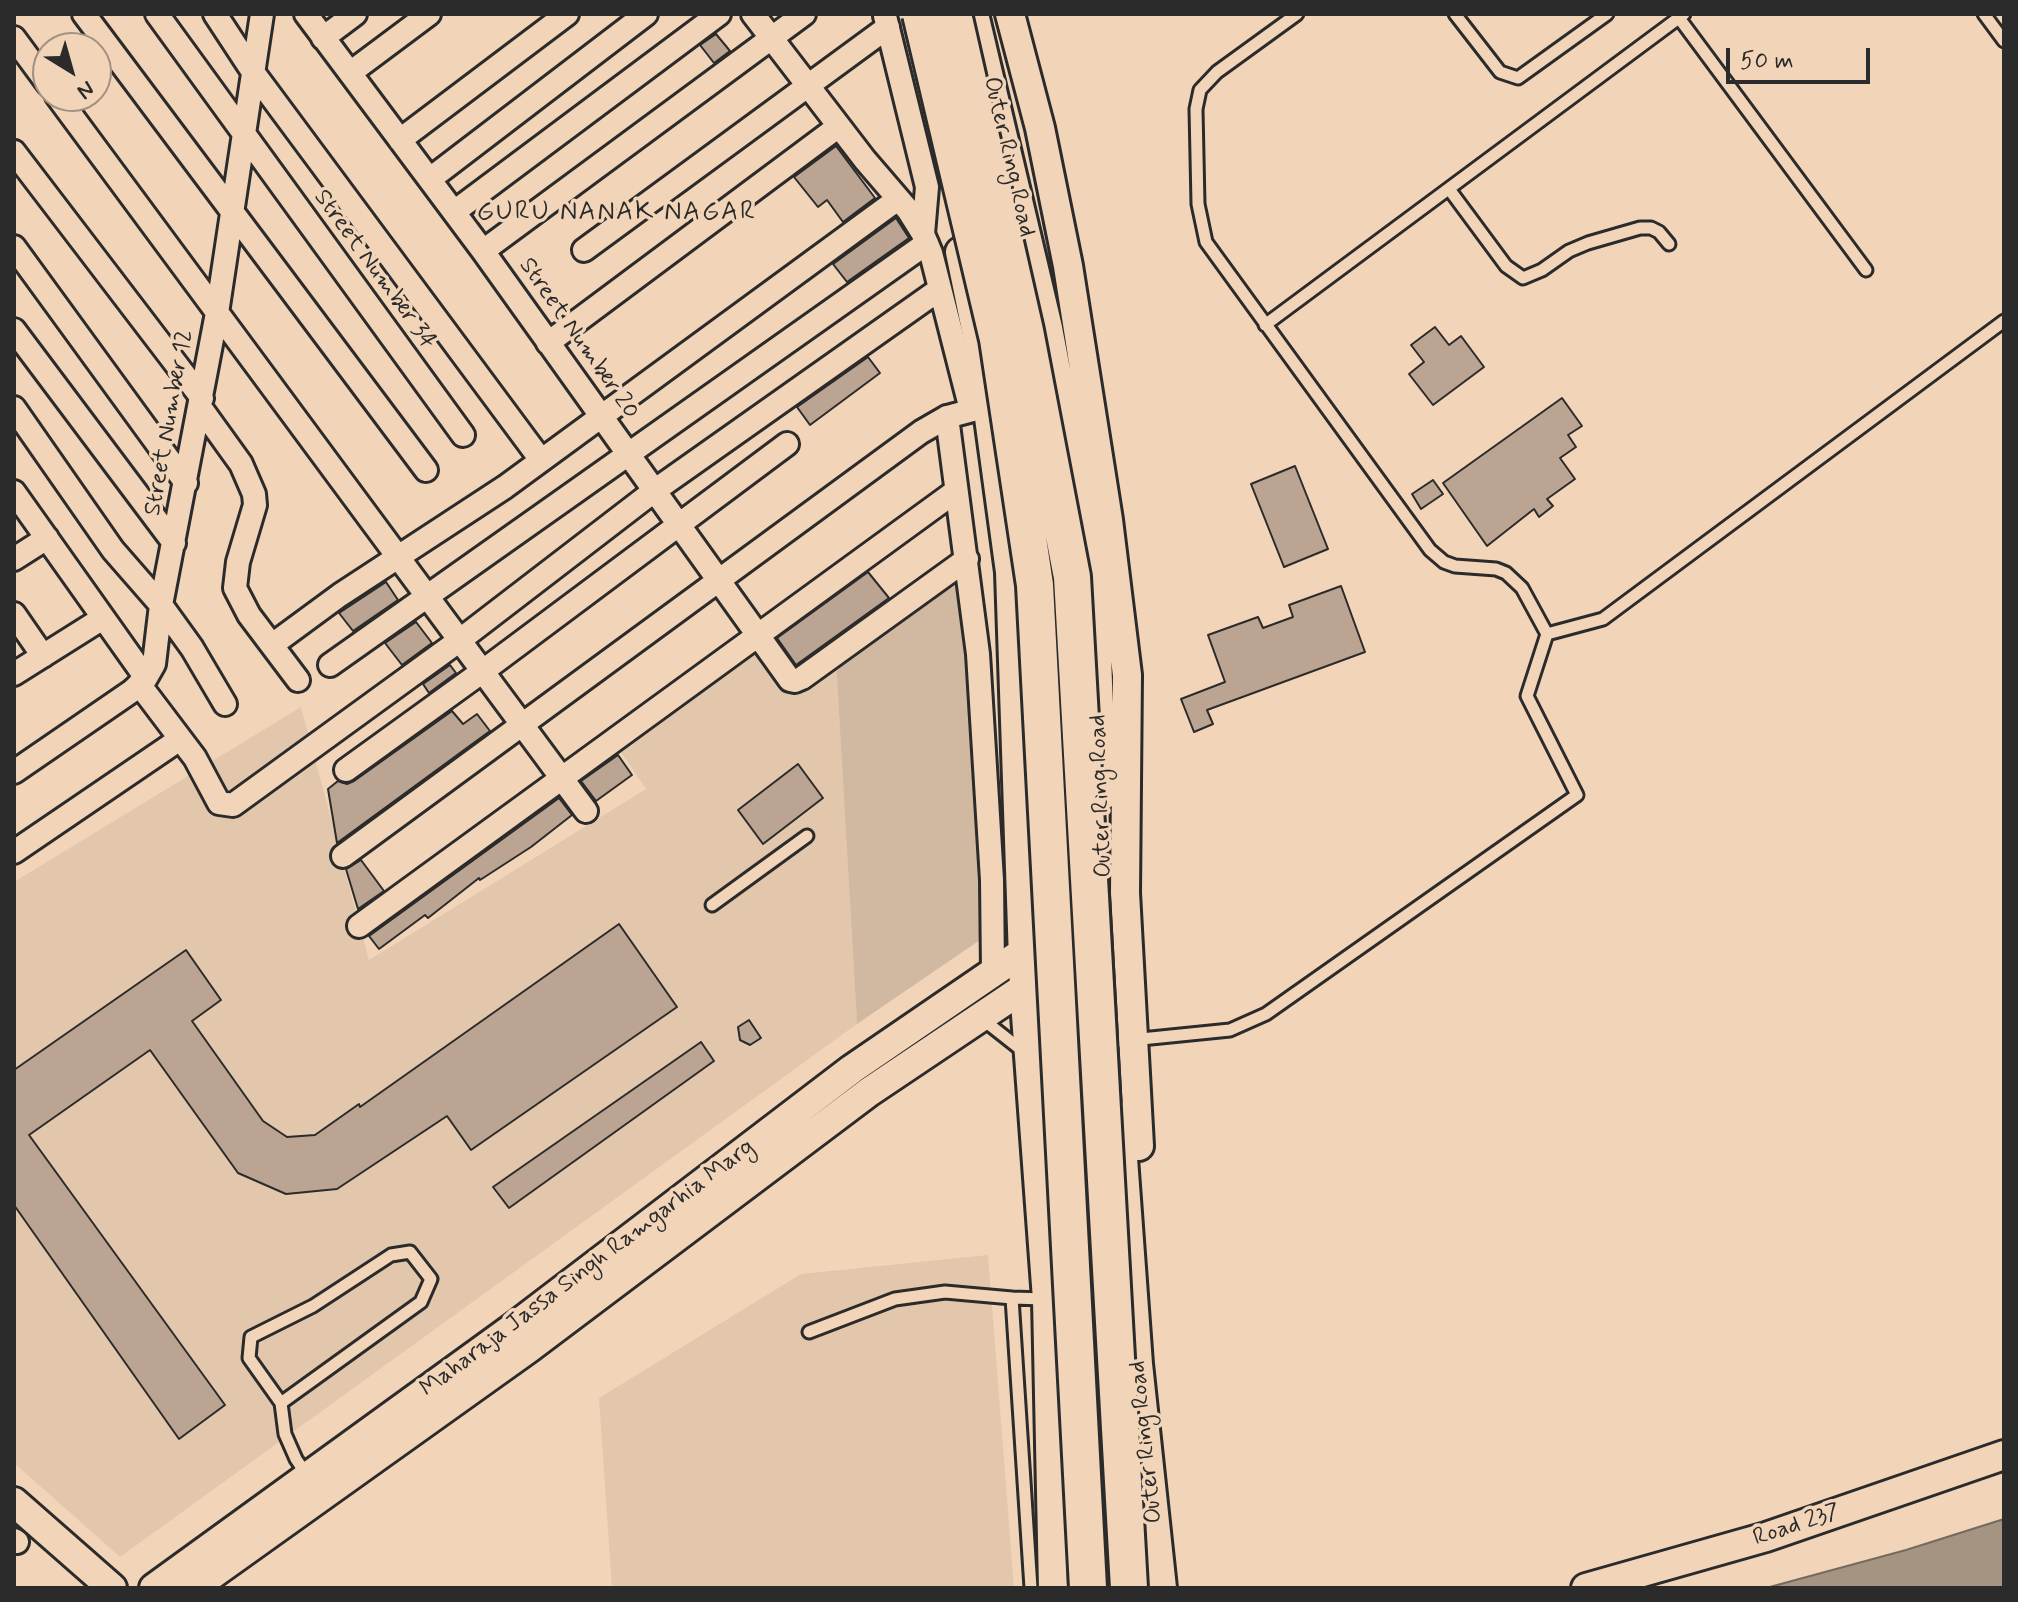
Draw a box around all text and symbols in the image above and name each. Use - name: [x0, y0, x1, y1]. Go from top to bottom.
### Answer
- north arrow: [32, 32, 112, 112]
- scale bar: [1730, 32, 1874, 82]
- text: 50 m: [1740, 46, 1794, 77]
- text: N: [71, 74, 100, 105]
- street label: Outer Ring Road: [976, 74, 1040, 240]
- street label: Street Number 34: [306, 185, 442, 355]
- district label: GURU NANAK NAGAR: [478, 198, 756, 230]
- street label: Street Number 20: [512, 253, 644, 425]
- street label: Street Number 12: [139, 328, 201, 518]
- street label: Outer Ring Road: [1085, 714, 1119, 878]
- street label: Maharaja Jassa Singh Ramgarhia Marg: [415, 1134, 761, 1404]
- street label: Outer Ring Road: [1124, 1359, 1170, 1525]
- street label: Road 237: [1750, 1498, 1844, 1554]

